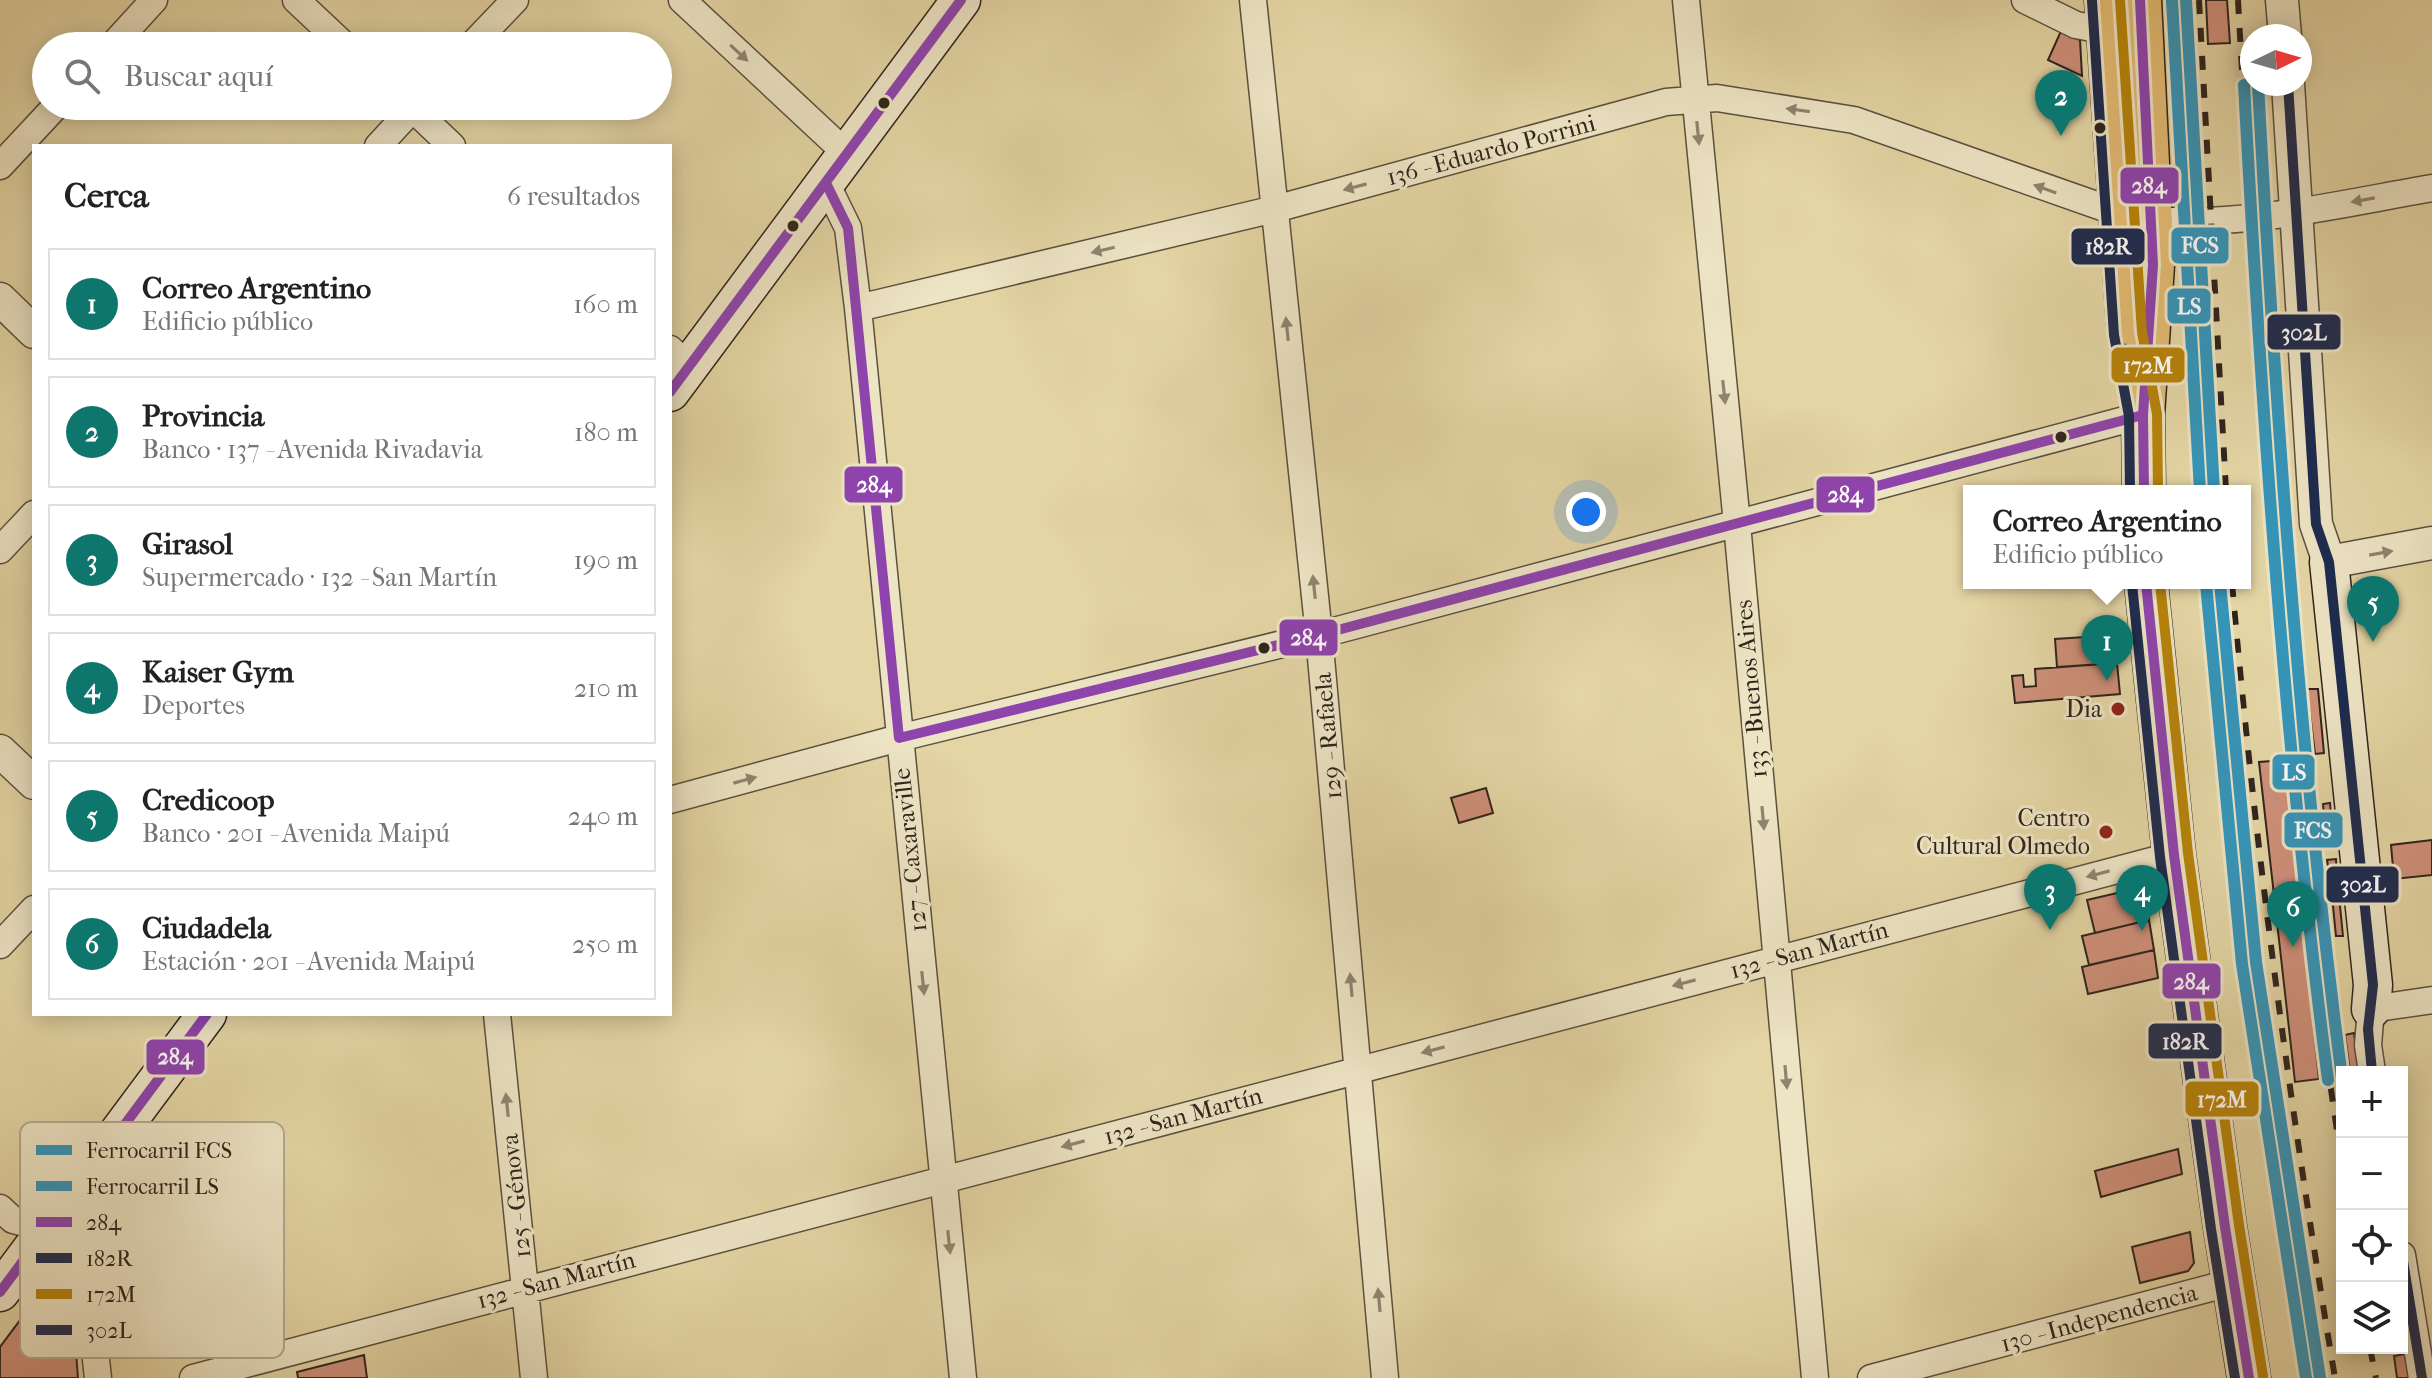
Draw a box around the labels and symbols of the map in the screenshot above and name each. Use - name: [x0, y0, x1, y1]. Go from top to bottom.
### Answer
- north arrow: [2240, 24, 2312, 96]
- one-way arrow: [729, 44, 748, 62]
- pin: 2: [2035, 70, 2087, 136]
- unlabelled marker: [876, 95, 892, 111]
- one-way arrow: [1785, 103, 1810, 116]
- street label: 136 - Eduardo Porrini: [1384, 109, 1598, 191]
- unlabelled marker: [2092, 120, 2108, 136]
- one-way arrow: [1692, 121, 1705, 146]
- line badge: 284: [2119, 166, 2180, 205]
- text: 284: [2131, 173, 2168, 199]
- one-way arrow: [1342, 181, 1366, 194]
- one-way arrow: [2033, 182, 2057, 195]
- one-way arrow: [2351, 194, 2376, 206]
- unlabelled marker: [785, 218, 801, 234]
- line badge: FCS: [2170, 226, 2230, 265]
- line badge: 182R: [2070, 227, 2146, 266]
- text: FCS: [2180, 233, 2219, 259]
- text: 182R: [2085, 234, 2133, 260]
- one-way arrow: [1090, 244, 1115, 257]
- line badge: LS: [2166, 287, 2212, 325]
- text: LS: [2177, 294, 2201, 320]
- line badge: 302L: [2266, 313, 2342, 351]
- one-way arrow: [1280, 316, 1293, 341]
- text: 302L: [2281, 320, 2328, 346]
- line badge: 172M: [2110, 346, 2186, 384]
- text: 172M: [2123, 353, 2173, 379]
- one-way arrow: [1718, 380, 1731, 405]
- unlabelled marker: [2053, 429, 2069, 445]
- line badge: 284: [843, 465, 904, 504]
- text: 284: [856, 472, 893, 498]
- line badge: 284: [1815, 475, 1876, 514]
- text: 284: [1827, 482, 1864, 508]
- your location: [1566, 492, 1606, 532]
- one-way arrow: [2368, 546, 2393, 558]
- one-way arrow: [1307, 574, 1320, 599]
- pin: 5: [2347, 576, 2399, 642]
- street label: 133 - Buenos Aires: [1729, 598, 1773, 779]
- pin: 1: [2081, 615, 2133, 681]
- line badge: 284: [1278, 618, 1339, 657]
- text: 284: [1290, 625, 1327, 651]
- unlabelled marker: [1256, 640, 1272, 656]
- street label: 129 - Rafaela: [1308, 670, 1347, 801]
- place label: Dia: [2065, 695, 2103, 723]
- marker: Dia: [2109, 700, 2127, 718]
- line badge: LS: [2271, 753, 2316, 791]
- text: LS: [2282, 760, 2306, 786]
- street label: 127 - Caxaraville: [887, 766, 933, 933]
- one-way arrow: [733, 773, 758, 785]
- place label: Centro Cultural Olmedo: [1916, 804, 2090, 860]
- one-way arrow: [1756, 806, 1769, 831]
- line badge: FCS: [2283, 811, 2344, 849]
- text: FCS: [2293, 818, 2332, 844]
- marker: Centro Cultural Olmedo: [2097, 823, 2115, 841]
- pin: 3: [2024, 864, 2076, 930]
- pin: 4: [2116, 865, 2168, 931]
- line badge: 302L: [2325, 865, 2400, 904]
- one-way arrow: [2086, 869, 2111, 881]
- text: 302L: [2340, 872, 2387, 898]
- pin: 6: [2267, 881, 2319, 947]
- street label: 132 - San Martín: [1727, 915, 1891, 985]
- line badge: 284: [2161, 962, 2222, 1000]
- text: 284: [2173, 969, 2210, 995]
- one-way arrow: [917, 971, 930, 996]
- one-way arrow: [1345, 973, 1358, 998]
- one-way arrow: [1672, 978, 1697, 990]
- line badge: 182R: [2147, 1022, 2223, 1060]
- text: 182R: [2162, 1029, 2210, 1055]
- line badge: 284: [145, 1038, 206, 1076]
- text: 284: [157, 1044, 194, 1070]
- one-way arrow: [1420, 1045, 1445, 1057]
- one-way arrow: [1780, 1065, 1793, 1090]
- line badge: 172M: [2184, 1080, 2260, 1118]
- street label: 132 - San Martín: [1101, 1081, 1265, 1151]
- text: 172M: [2197, 1087, 2247, 1113]
- one-way arrow: [500, 1092, 513, 1117]
- legend: [20, 1122, 284, 1358]
- street label: 125 - Génova: [495, 1131, 536, 1260]
- text: Ferrocarril FCS: [86, 1138, 232, 1164]
- one-way arrow: [1061, 1139, 1086, 1151]
- text: Ferrocarril LS: [86, 1174, 219, 1200]
- text: 284: [86, 1210, 122, 1236]
- one-way arrow: [943, 1230, 956, 1255]
- street label: 132 - San Martín: [474, 1245, 638, 1315]
- text: 182R: [86, 1246, 133, 1272]
- street label: 130 - Independencia: [1998, 1278, 2201, 1358]
- text: 172M: [86, 1282, 136, 1308]
- one-way arrow: [1372, 1287, 1385, 1312]
- text: 302L: [86, 1318, 132, 1344]

